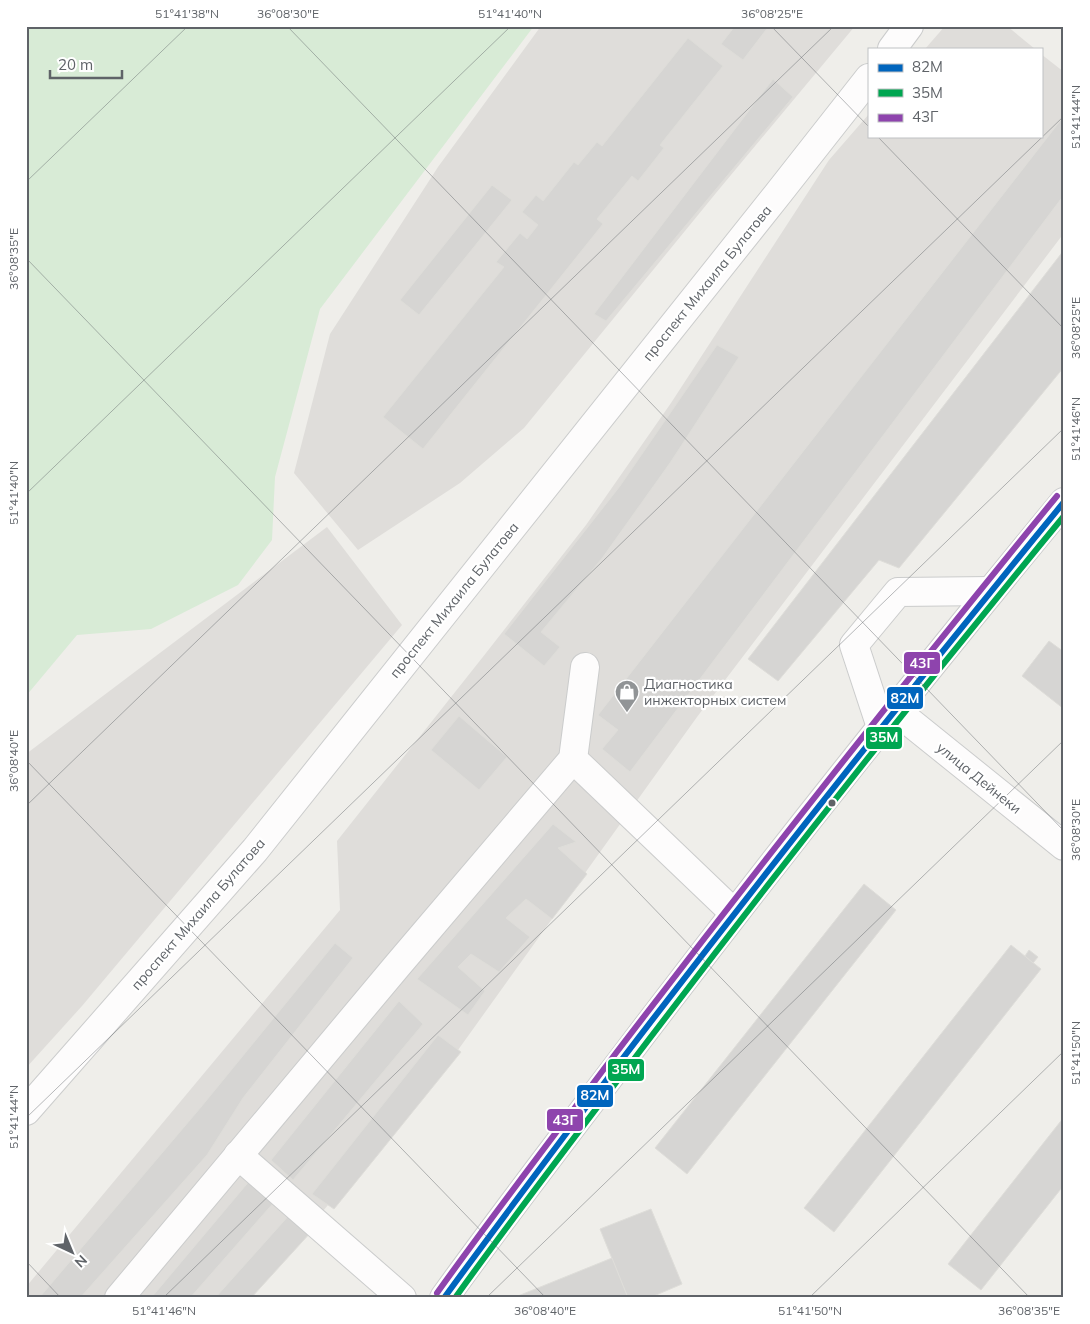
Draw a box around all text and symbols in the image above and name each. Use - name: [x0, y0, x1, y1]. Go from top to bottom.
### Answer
- text: 51°41'38"N: [155, 6, 219, 21]
- text: 36°08'30"E: [257, 6, 319, 21]
- text: 51°41'40"N: [478, 6, 542, 21]
- text: 36°08'25"E: [741, 6, 803, 21]
- scale bar: [50, 48, 122, 80]
- legend: [868, 48, 1042, 138]
- text: 20 m: [58, 55, 93, 74]
- text: 82М: [912, 57, 943, 76]
- text: 35М: [912, 83, 943, 102]
- text: 51°41'44"N: [1068, 85, 1083, 149]
- text: 43Г: [912, 107, 939, 126]
- street label: проспект Михаила Булатова: [639, 202, 775, 364]
- text: 36°08'35"E: [6, 228, 21, 290]
- text: 36°08'25"E: [1068, 297, 1083, 359]
- text: 51°41'46"N: [1068, 397, 1083, 461]
- text: 51°41'40"N: [6, 461, 21, 525]
- street label: проспект Михаила Булатова: [386, 519, 522, 681]
- line badge: 43Г: [903, 651, 941, 675]
- text: 43Г: [910, 654, 934, 672]
- place label: Диагностика инжекторных систем: [644, 675, 786, 709]
- shop icon: Диагностика инжекторных систем: [614, 679, 640, 713]
- line badge: 82М: [886, 686, 924, 710]
- text: 82М: [891, 689, 919, 707]
- line badge: 35М: [865, 726, 903, 750]
- text: 35М: [870, 728, 898, 746]
- text: 36°08'40"E: [6, 730, 21, 792]
- street label: улица Дейнеки: [933, 738, 1025, 818]
- unlabelled marker: [827, 798, 837, 808]
- text: 36°08'30"E: [1068, 799, 1083, 861]
- street label: проспект Михаила Булатова: [127, 834, 269, 994]
- text: 51°41'50"N: [1068, 1021, 1083, 1085]
- line badge: 35М: [607, 1058, 645, 1082]
- text: 35М: [612, 1060, 640, 1078]
- line badge: 82М: [576, 1084, 614, 1108]
- text: 51°41'44"N: [6, 1085, 21, 1149]
- text: 82М: [581, 1086, 609, 1104]
- line badge: 43Г: [546, 1108, 584, 1132]
- text: 43Г: [553, 1111, 577, 1129]
- north arrow: [48, 1226, 98, 1276]
- text: N: [71, 1251, 91, 1271]
- text: 51°41'46"N: [132, 1303, 196, 1318]
- text: 36°08'40"E: [514, 1303, 576, 1318]
- text: 51°41'50"N: [778, 1303, 842, 1318]
- text: 36°08'35"E: [998, 1303, 1060, 1318]

